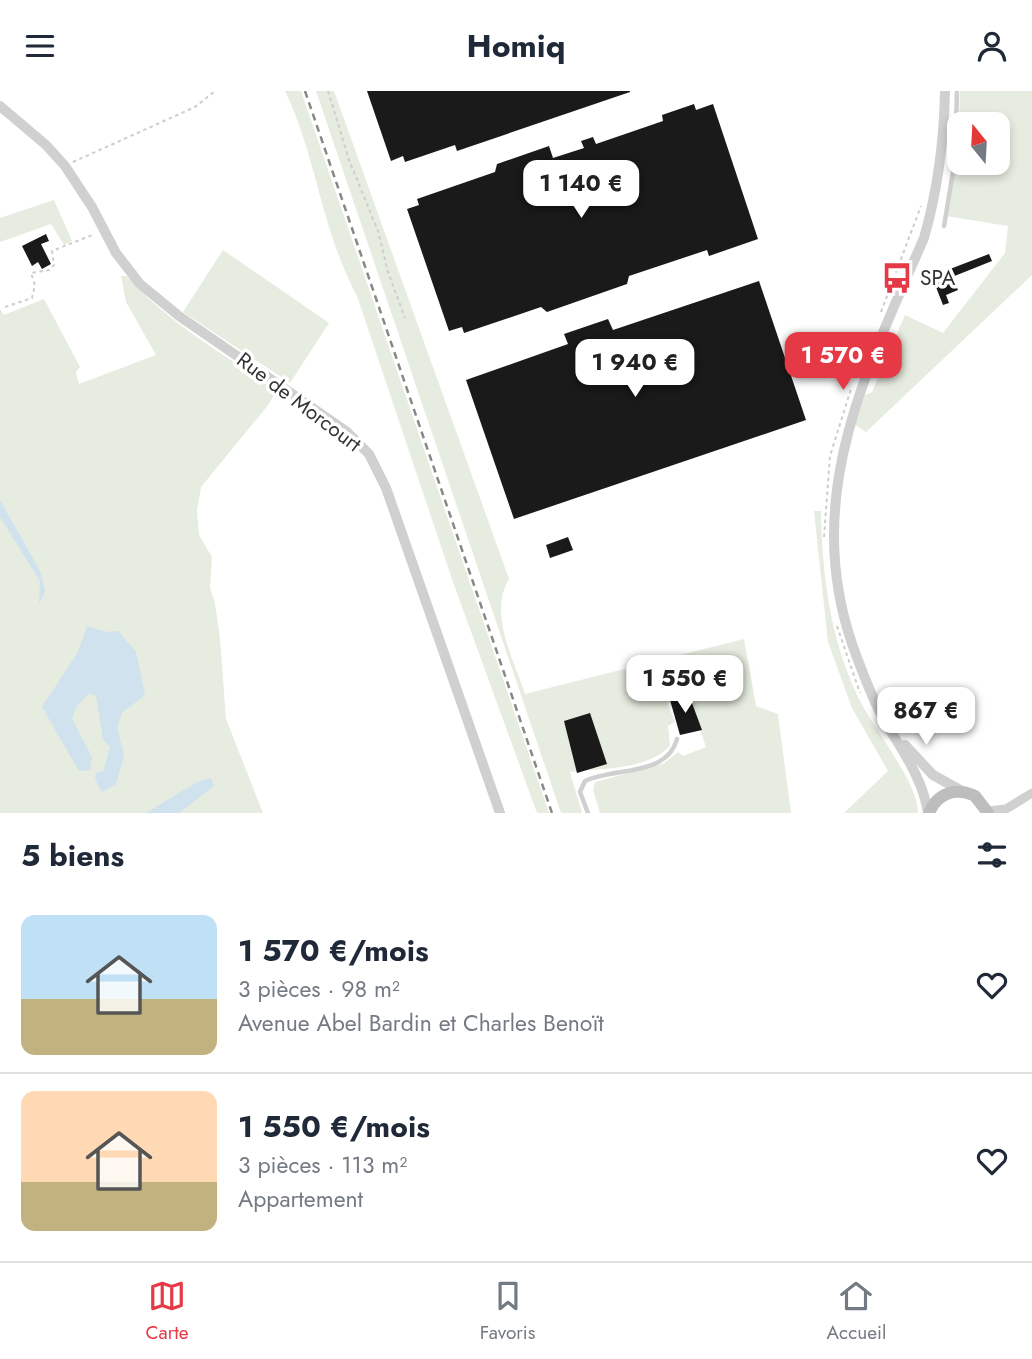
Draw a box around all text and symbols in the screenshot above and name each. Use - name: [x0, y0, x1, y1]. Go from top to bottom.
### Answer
- text: Homiq: [467, 23, 565, 69]
- icon: menu: [21, 27, 59, 65]
- icon: person: [973, 27, 1011, 65]
- north arrow: [947, 112, 1010, 175]
- map controls: [947, 112, 1010, 175]
- pin: 1 140 €: [516, 160, 646, 220]
- text: 1 140 €: [539, 166, 623, 200]
- bus stop icon: SPA: [880, 261, 914, 295]
- place label: SPA: [920, 263, 956, 293]
- pin: 1 570 €: [778, 333, 908, 392]
- text: 1 570 €: [801, 338, 885, 372]
- pin: 1 940 €: [570, 339, 700, 399]
- street label: Rue de Morcourt: [230, 345, 368, 459]
- text: 1 940 €: [591, 345, 679, 379]
- pin: 1 550 €: [620, 655, 750, 715]
- text: 1 550 €: [642, 661, 728, 695]
- pin: 867 €: [877, 687, 975, 747]
- text: 867 €: [893, 693, 959, 727]
- text: 5 biens: [21, 834, 124, 877]
- icon: filters: [973, 836, 1011, 874]
- text: 1 570 €/mois: [238, 929, 429, 972]
- icon: home: [77, 943, 161, 1027]
- icon: heart: [973, 966, 1011, 1004]
- text: 3 pièces · 98 m²: [238, 972, 400, 1006]
- text: Avenue Abel Bardin et Charles Benoït: [238, 1006, 604, 1040]
- text: 1 550 €/mois: [238, 1105, 430, 1148]
- icon: home: [77, 1119, 161, 1203]
- icon: heart: [973, 1142, 1011, 1180]
- text: 3 pièces · 113 m²: [238, 1148, 407, 1182]
- text: Appartement: [238, 1182, 363, 1216]
- tab: Carte: [146, 1277, 189, 1346]
- tab: Favoris: [480, 1277, 535, 1346]
- tab: Accueil: [827, 1277, 886, 1346]

